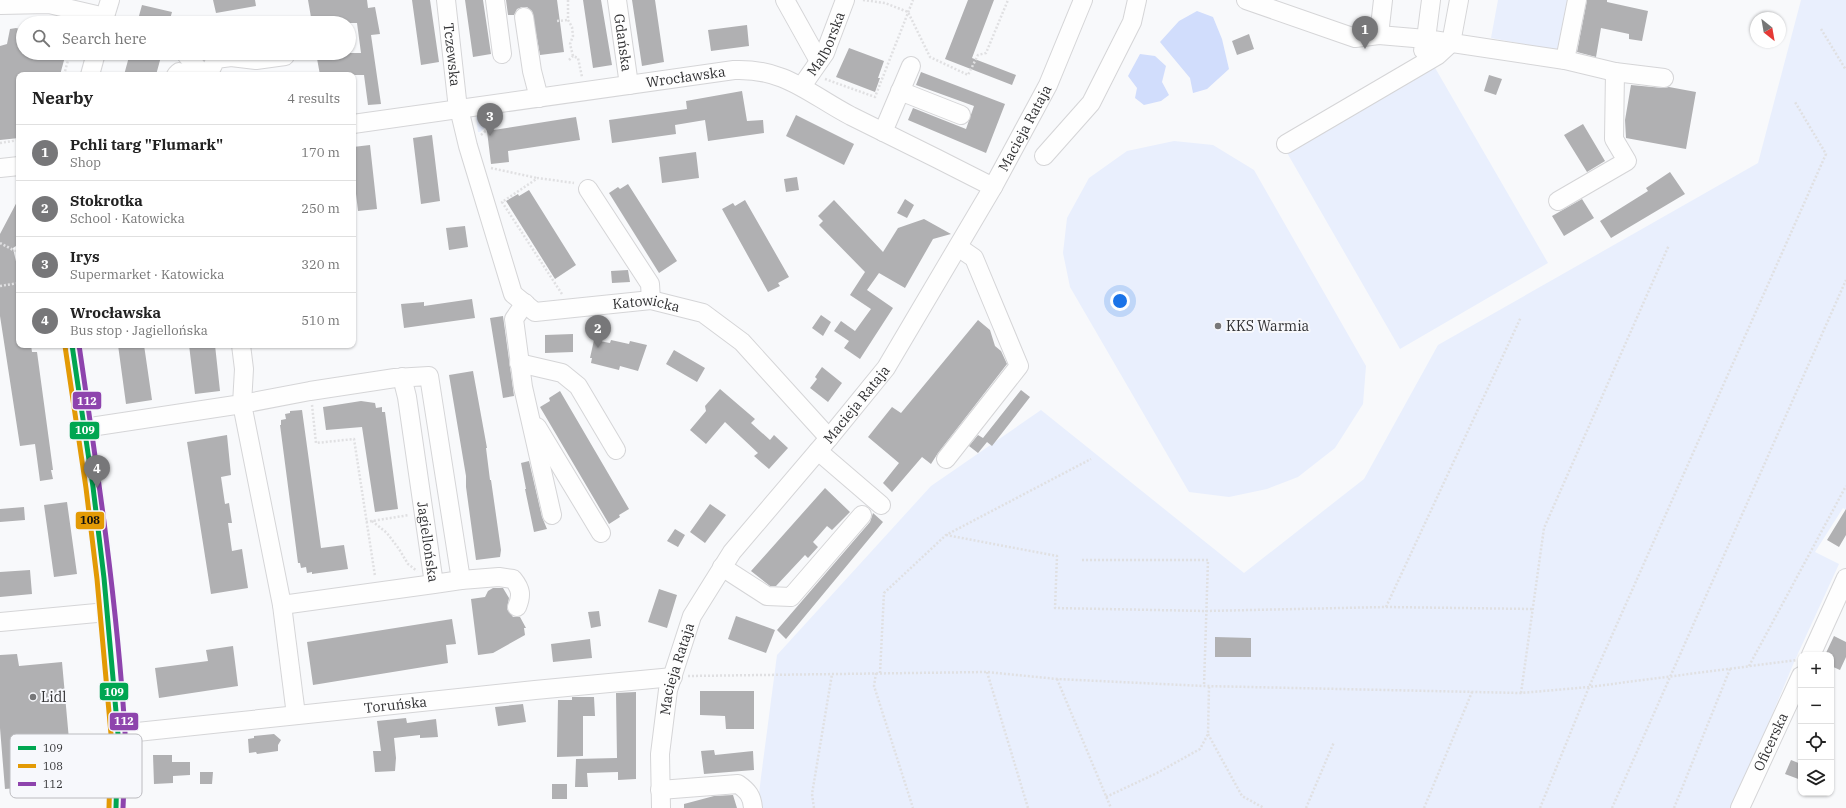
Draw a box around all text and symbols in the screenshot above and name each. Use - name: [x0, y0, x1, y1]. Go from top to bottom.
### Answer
- street label: Malborska: [803, 9, 849, 79]
- north arrow: [1750, 12, 1786, 48]
- street label: Gdańska: [610, 13, 636, 73]
- search box: [16, 16, 356, 60]
- pin: 1: [1352, 16, 1378, 49]
- street label: Tczewska: [440, 22, 464, 88]
- icon: search: [30, 27, 52, 49]
- text: Search here: [62, 29, 147, 48]
- street label: Wrocławska: [645, 62, 727, 91]
- street label: Macieja Rataja: [994, 81, 1056, 174]
- text: Nearby: [32, 87, 93, 109]
- text: 4 results: [287, 90, 340, 107]
- pin: 3: [477, 103, 503, 136]
- text: Pchli targ "Flumark": [70, 135, 223, 154]
- text: 1: [41, 144, 49, 161]
- text: 170 m: [301, 144, 340, 161]
- text: Shop: [70, 154, 101, 171]
- text: Stokrotka: [70, 191, 143, 210]
- text: 2: [41, 200, 49, 217]
- text: 250 m: [301, 200, 340, 217]
- text: School · Katowicka: [70, 210, 185, 227]
- text: Irys: [70, 247, 100, 266]
- text: 3: [41, 256, 49, 273]
- text: 320 m: [301, 256, 340, 273]
- text: Supermarket · Katowicka: [70, 266, 224, 283]
- street label: Katowicka: [611, 291, 682, 316]
- your location: [1110, 291, 1130, 311]
- text: Wrocławska: [70, 303, 161, 322]
- text: 4: [41, 312, 49, 329]
- text: 510 m: [301, 312, 340, 329]
- pin: 2: [585, 315, 611, 348]
- place label: KKS Warmia: [1226, 317, 1310, 335]
- marker: KKS Warmia: [1213, 321, 1223, 331]
- text: Bus stop · Jagiellońska: [70, 322, 208, 339]
- street label: Macieja Rataja: [819, 361, 894, 447]
- line badge: 112: [72, 391, 102, 410]
- text: 112: [77, 394, 97, 408]
- line badge: 109: [69, 421, 100, 440]
- text: 109: [75, 423, 95, 437]
- pin: 4: [84, 455, 110, 488]
- street label: Jagiellońska: [413, 500, 443, 584]
- line badge: 108: [75, 511, 105, 530]
- text: 108: [80, 513, 100, 527]
- street label: Macieja Rataja: [656, 620, 698, 716]
- map controls: [1798, 652, 1834, 796]
- button: +: [1798, 652, 1834, 688]
- line badge: 109: [99, 682, 129, 701]
- text: 109: [104, 685, 124, 699]
- place label: Lidl: [41, 688, 66, 706]
- button: −: [1798, 688, 1834, 724]
- marker: Lidl: [28, 692, 38, 702]
- street label: Toruńska: [363, 692, 428, 717]
- street label: Oficerska: [1749, 709, 1792, 774]
- line badge: 112: [109, 712, 139, 731]
- text: 112: [114, 714, 134, 728]
- button: locate: [1798, 724, 1834, 760]
- legend: [10, 734, 142, 798]
- text: 109: [43, 741, 63, 755]
- text: 108: [43, 759, 63, 773]
- button: layers: [1798, 760, 1834, 796]
- text: 112: [43, 777, 63, 791]

